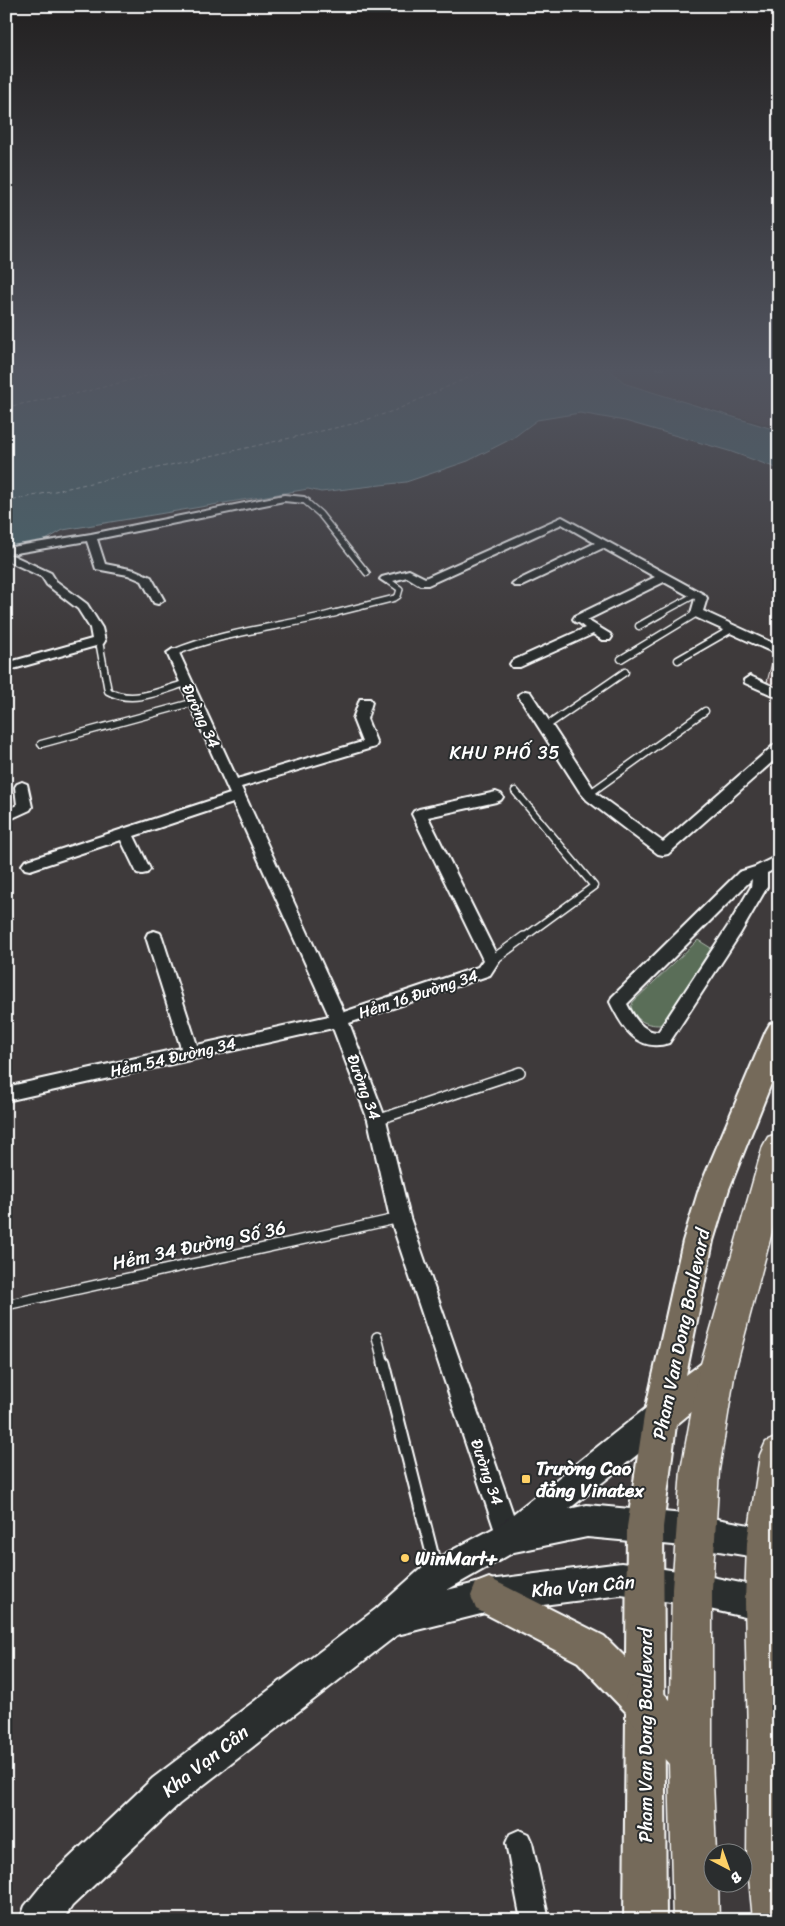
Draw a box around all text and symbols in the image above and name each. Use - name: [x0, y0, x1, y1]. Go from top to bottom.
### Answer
- street label: Đường 34: [173, 679, 229, 753]
- district label: KHU PHỐ 35: [449, 737, 561, 769]
- street label: Hẻm 16 Đường 34: [354, 961, 482, 1027]
- street label: Hẻm 54 Đường 34: [107, 1028, 239, 1086]
- street label: Đường 34: [339, 1050, 389, 1124]
- street label: Hẻm 34 Đường Số 36: [109, 1210, 289, 1280]
- street label: Pham Van Dong Boulevard: [643, 1224, 720, 1442]
- street label: Đường 34: [462, 1435, 512, 1509]
- place label: Trường Cao đẳng Vinatex: [536, 1452, 645, 1507]
- marker: Trường Cao đẳng Vinatex: [520, 1473, 532, 1485]
- place label: WinMart+: [415, 1542, 498, 1575]
- marker: WinMart+: [399, 1552, 411, 1564]
- street label: Kha Vạn Cân: [530, 1565, 636, 1607]
- street label: Pham Van Dong Boulevard: [629, 1626, 662, 1842]
- street label: Kha Vạn Cân: [154, 1716, 256, 1806]
- north arrow: [702, 1844, 752, 1894]
- text: B: [725, 1865, 748, 1890]

